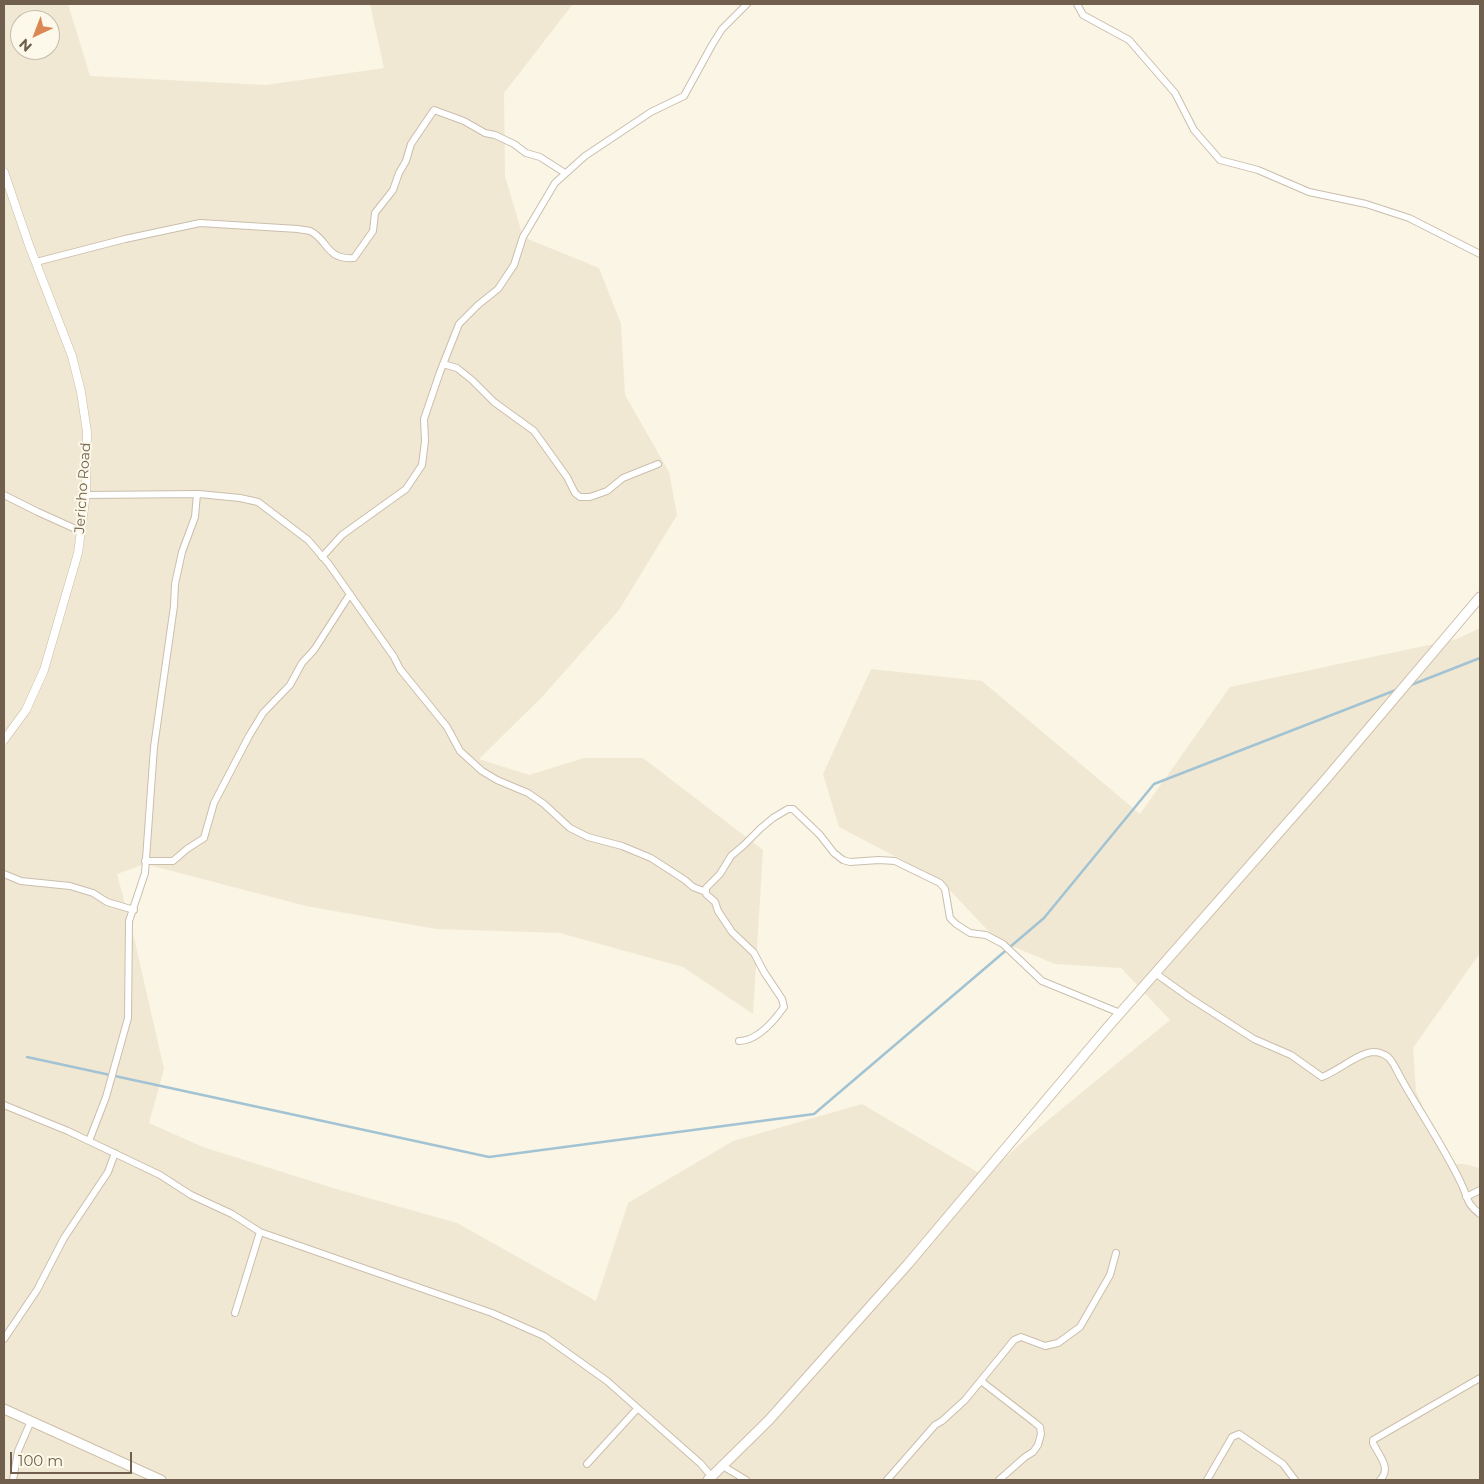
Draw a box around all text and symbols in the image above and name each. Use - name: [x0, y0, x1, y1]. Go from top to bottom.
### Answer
- north arrow: [10, 10, 60, 60]
- text: N: [15, 35, 36, 56]
- street label: Jericho Road: [71, 442, 95, 534]
- scale bar: [12, 1442, 135, 1474]
- text: 100 m: [18, 1451, 63, 1470]

